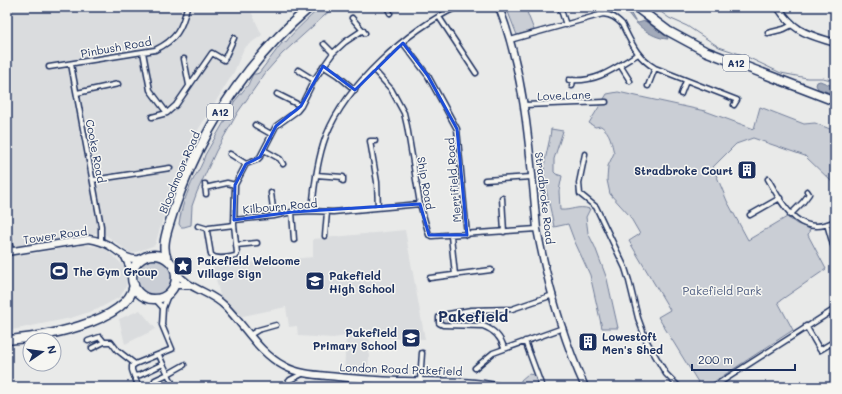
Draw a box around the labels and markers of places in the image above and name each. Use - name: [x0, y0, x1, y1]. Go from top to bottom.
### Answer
- building icon: Stradbroke Court: [736, 159, 758, 181]
- place label: Stradbroke Court: [634, 163, 733, 178]
- place label: Pakefield Welcome Village Sign: [197, 253, 301, 281]
- place icon: Pakefield Welcome Village Sign: [172, 255, 194, 277]
- sports icon: The Gym Group: [48, 260, 70, 282]
- place label: The Gym Group: [73, 264, 158, 279]
- place label: Pakefield High School: [329, 268, 395, 296]
- school or university icon: Pakefield High School: [304, 270, 326, 292]
- place label: Pakefield Primary School: [313, 325, 397, 353]
- school or university icon: Pakefield Primary School: [400, 327, 422, 349]
- place label: Lowestoft Men's Shed: [602, 329, 663, 357]
- building icon: Lowestoft Men's Shed: [577, 331, 599, 353]

